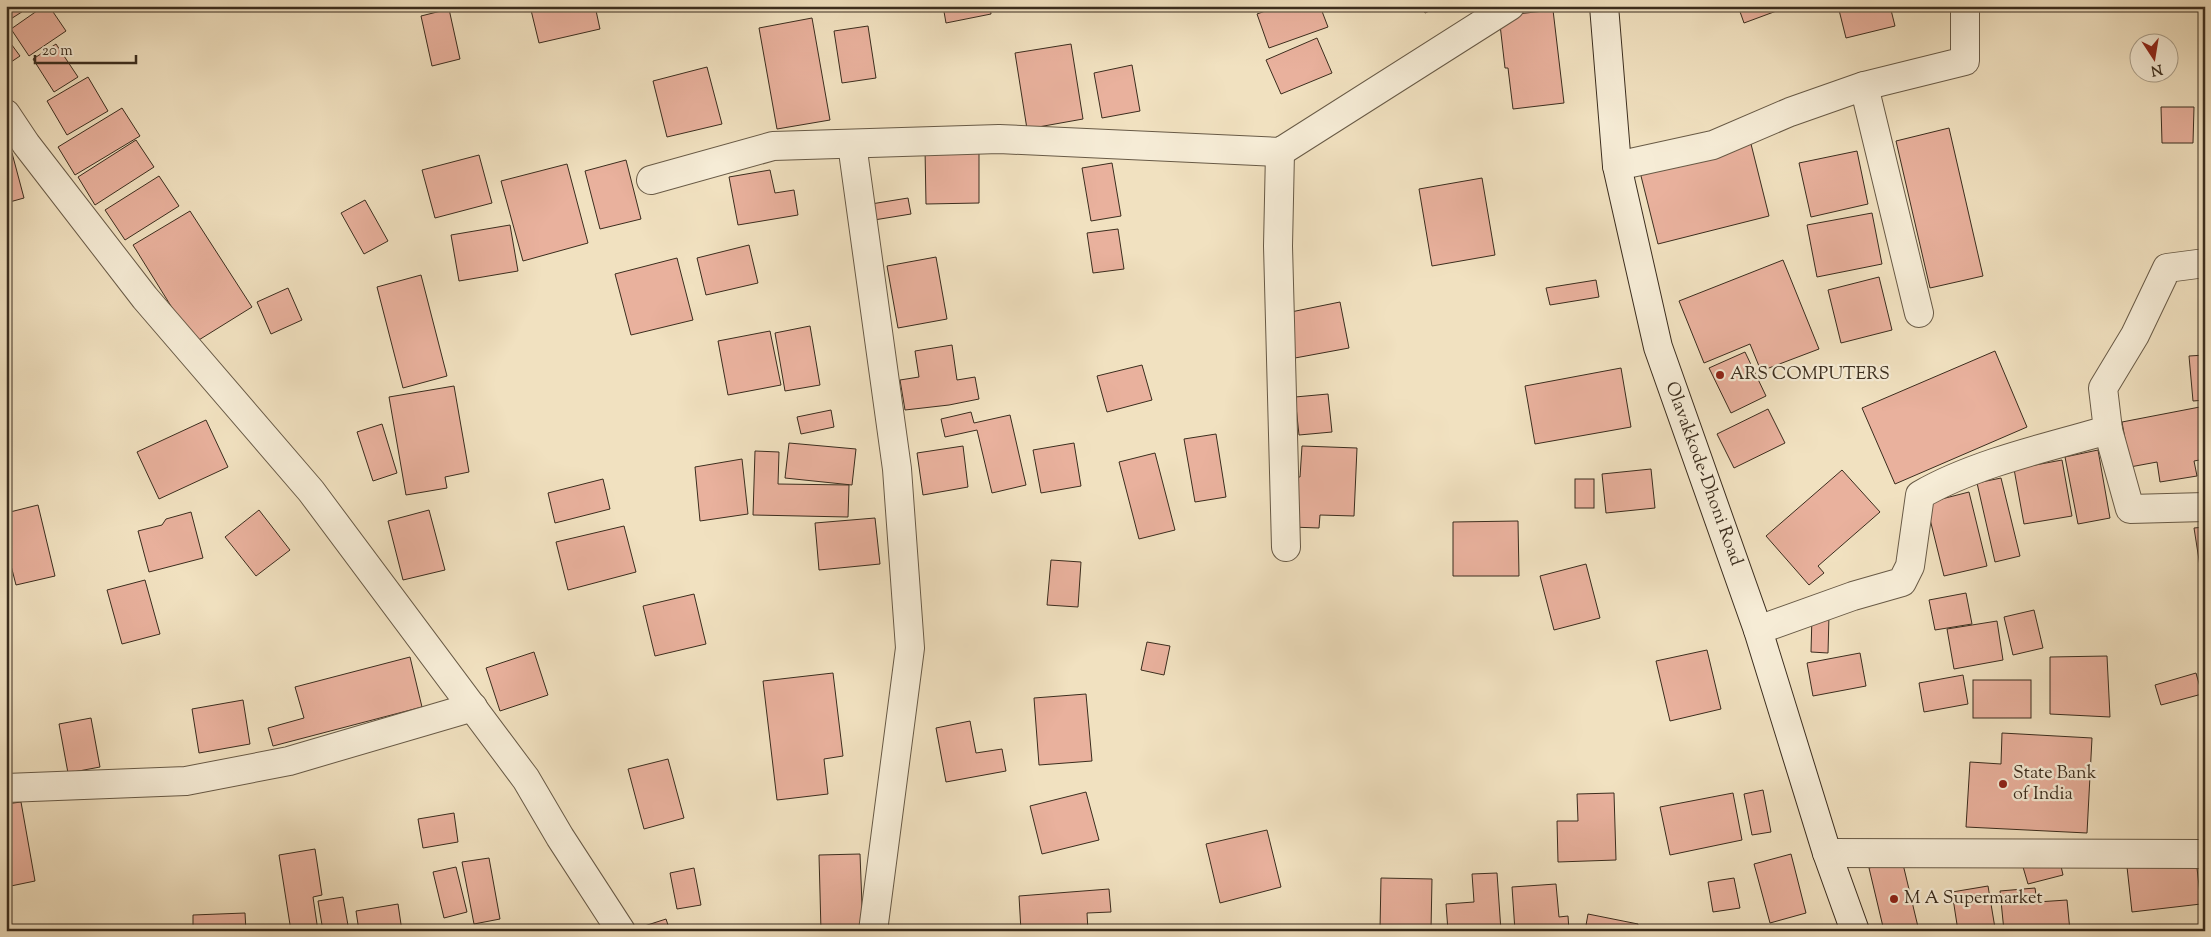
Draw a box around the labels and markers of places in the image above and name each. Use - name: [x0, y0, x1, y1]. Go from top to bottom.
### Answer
- place label: ARS COMPUTERS: [1730, 362, 1890, 388]
- marker: ARS COMPUTERS: [1714, 369, 1726, 381]
- place label: State Bank of India: [2013, 761, 2097, 808]
- marker: State Bank of India: [1997, 778, 2009, 790]
- place label: M A Supermarket: [1904, 886, 2043, 912]
- marker: M A Supermarket: [1888, 893, 1900, 905]

